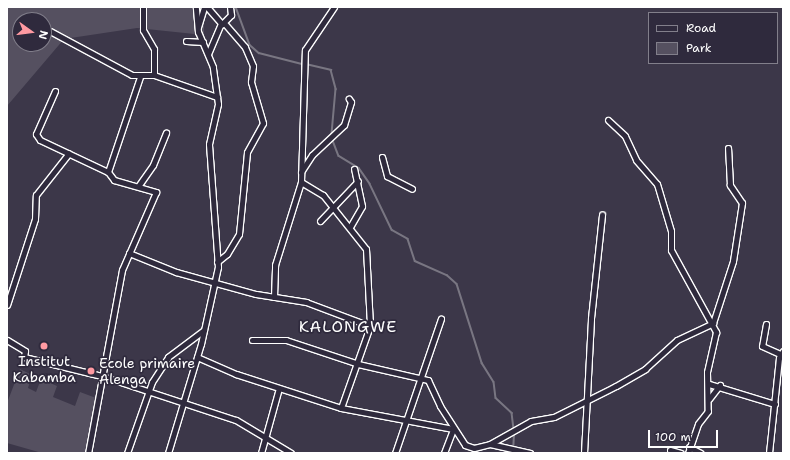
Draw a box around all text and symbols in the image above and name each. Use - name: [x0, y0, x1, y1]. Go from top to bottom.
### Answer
- north arrow: [12, 12, 52, 52]
- legend: [648, 12, 778, 64]
- text: Road: [686, 20, 716, 36]
- text: N: [35, 29, 51, 41]
- text: Park: [686, 40, 712, 56]
- district label: KALONGWE: [299, 317, 397, 337]
- marker: Institut Kabamba: [39, 341, 49, 351]
- place label: Institut Kabamba: [12, 353, 76, 386]
- place label: Ecole primaire Alenga: [99, 355, 195, 388]
- marker: Ecole primaire Alenga: [86, 366, 96, 376]
- scale bar: [650, 422, 720, 448]
- text: 100 m: [655, 429, 691, 445]

